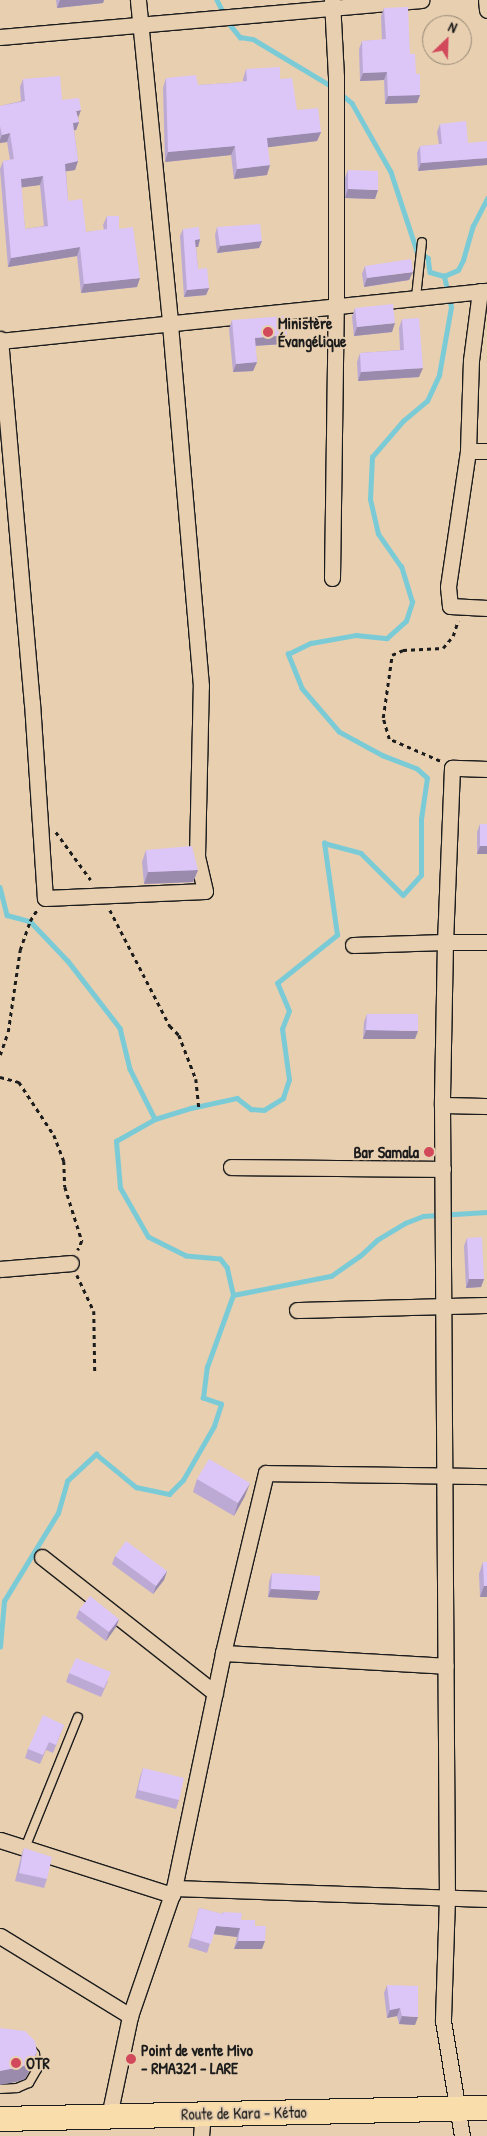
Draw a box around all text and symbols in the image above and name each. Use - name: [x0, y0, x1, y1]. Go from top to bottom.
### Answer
- north arrow: [422, 15, 472, 65]
- text: N: [446, 17, 460, 37]
- place label: Ministère Évangélique: [278, 313, 346, 351]
- marker: Ministère Évangélique: [262, 326, 274, 338]
- place label: Bar Samala: [353, 1142, 419, 1162]
- marker: Bar Samala: [423, 1146, 435, 1158]
- place label: Point de vente Mivo - RMA321 - LARE: [141, 2040, 253, 2078]
- place label: OTR: [26, 2053, 50, 2073]
- marker: Point de vente Mivo - RMA321 - LARE: [125, 2053, 137, 2065]
- marker: OTR: [10, 2057, 22, 2069]
- street label: Route de Kara - Kétao: [181, 2102, 307, 2124]

